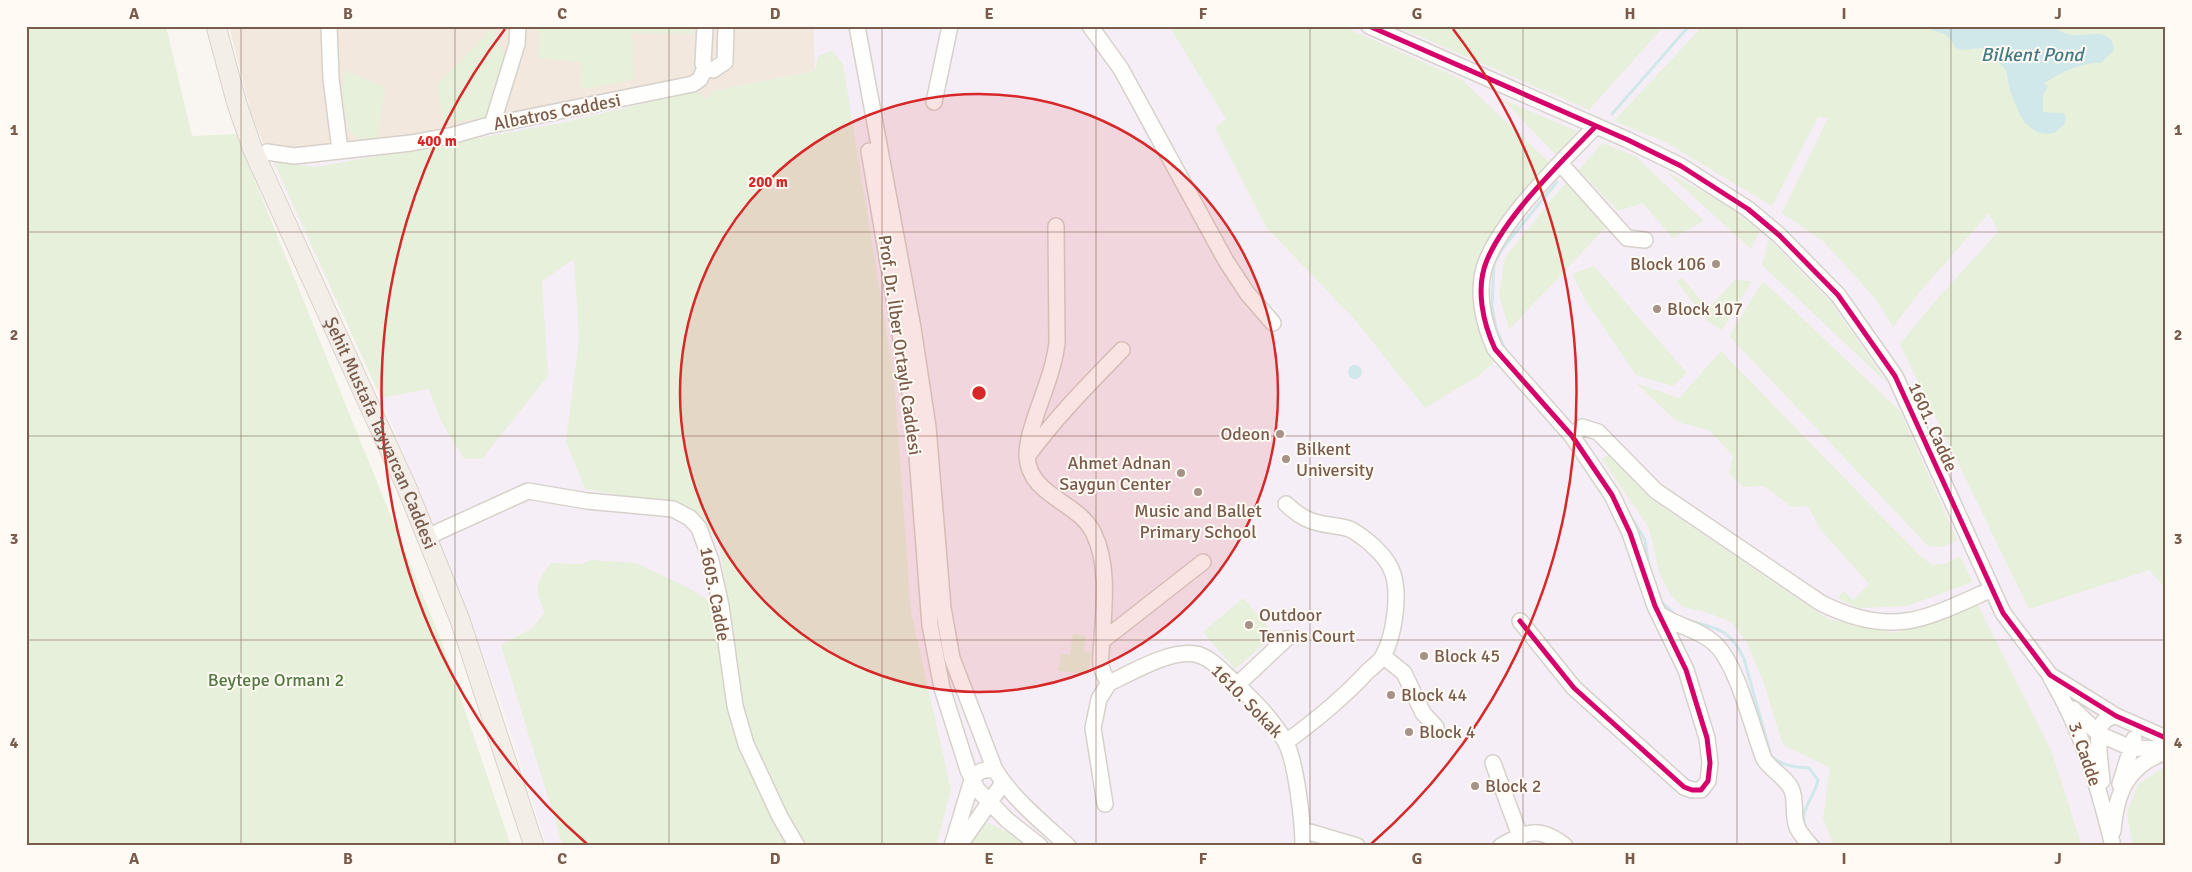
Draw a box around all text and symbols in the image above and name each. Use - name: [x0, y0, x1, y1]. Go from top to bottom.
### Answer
- text: A: [129, 4, 140, 24]
- text: B: [343, 4, 353, 24]
- text: C: [557, 4, 567, 24]
- text: D: [770, 4, 781, 24]
- text: E: [984, 4, 994, 24]
- text: F: [1199, 4, 1208, 24]
- text: G: [1412, 4, 1422, 24]
- text: H: [1625, 4, 1635, 24]
- text: I: [1841, 4, 1847, 24]
- text: J: [2054, 4, 2062, 24]
- water label: Bilkent Pond: [1981, 43, 2085, 67]
- street label: Albatros Caddesi: [492, 89, 622, 135]
- text: 1: [10, 120, 19, 140]
- text: 1: [2174, 120, 2183, 140]
- text: 400 m: [417, 132, 457, 150]
- text: 200 m: [748, 173, 788, 191]
- street label: Prof. Dr. İlber Ortaylı Caddesi: [874, 233, 926, 457]
- place label: Block 106: [1630, 253, 1706, 275]
- marker: Block 106: [1710, 258, 1722, 270]
- place label: Block 107: [1667, 298, 1743, 320]
- marker: Block 107: [1651, 303, 1663, 315]
- street label: Şehit Mustafa Tayyarcan Caddesi: [320, 314, 441, 552]
- text: 2: [10, 325, 18, 345]
- text: 2: [2174, 325, 2182, 345]
- street label: 1601. Cadde: [1904, 379, 1962, 475]
- centre of rings: [970, 384, 988, 402]
- place label: Odeon: [1220, 423, 1270, 445]
- marker: Odeon: [1274, 428, 1286, 440]
- place label: Bilkent University: [1296, 438, 1374, 481]
- place label: Ahmet Adnan Saygun Center: [1059, 452, 1171, 495]
- marker: Bilkent University: [1280, 453, 1292, 465]
- marker: Ahmet Adnan Saygun Center: [1175, 467, 1187, 479]
- marker: Music and Ballet Primary School: [1192, 486, 1204, 498]
- place label: Music and Ballet Primary School: [1134, 500, 1262, 543]
- text: 3: [10, 529, 18, 549]
- text: 3: [2174, 529, 2182, 549]
- street label: 1605. Cadde: [695, 545, 735, 643]
- place label: Outdoor Tennis Court: [1259, 604, 1355, 647]
- marker: Outdoor Tennis Court: [1243, 619, 1255, 631]
- place label: Block 45: [1434, 645, 1500, 667]
- marker: Block 45: [1418, 650, 1430, 662]
- street label: 1610. Sokak: [1206, 660, 1288, 742]
- park label: Beytepe Ormanı 2: [208, 669, 344, 691]
- place label: Block 44: [1401, 684, 1468, 706]
- marker: Block 44: [1385, 689, 1397, 701]
- street label: 3. Cadde: [2064, 719, 2106, 789]
- place label: Block 4: [1419, 721, 1476, 743]
- marker: Block 4: [1403, 726, 1415, 738]
- text: 4: [10, 733, 19, 753]
- text: 4: [2174, 733, 2183, 753]
- place label: Block 2: [1485, 775, 1542, 797]
- marker: Block 2: [1469, 780, 1481, 792]
- text: A: [129, 849, 140, 869]
- text: B: [343, 849, 353, 869]
- text: C: [557, 849, 567, 869]
- text: D: [770, 849, 781, 869]
- text: E: [984, 849, 994, 869]
- text: F: [1199, 849, 1208, 869]
- text: G: [1412, 849, 1422, 869]
- text: H: [1625, 849, 1635, 869]
- text: I: [1841, 849, 1847, 869]
- text: J: [2054, 849, 2062, 869]

